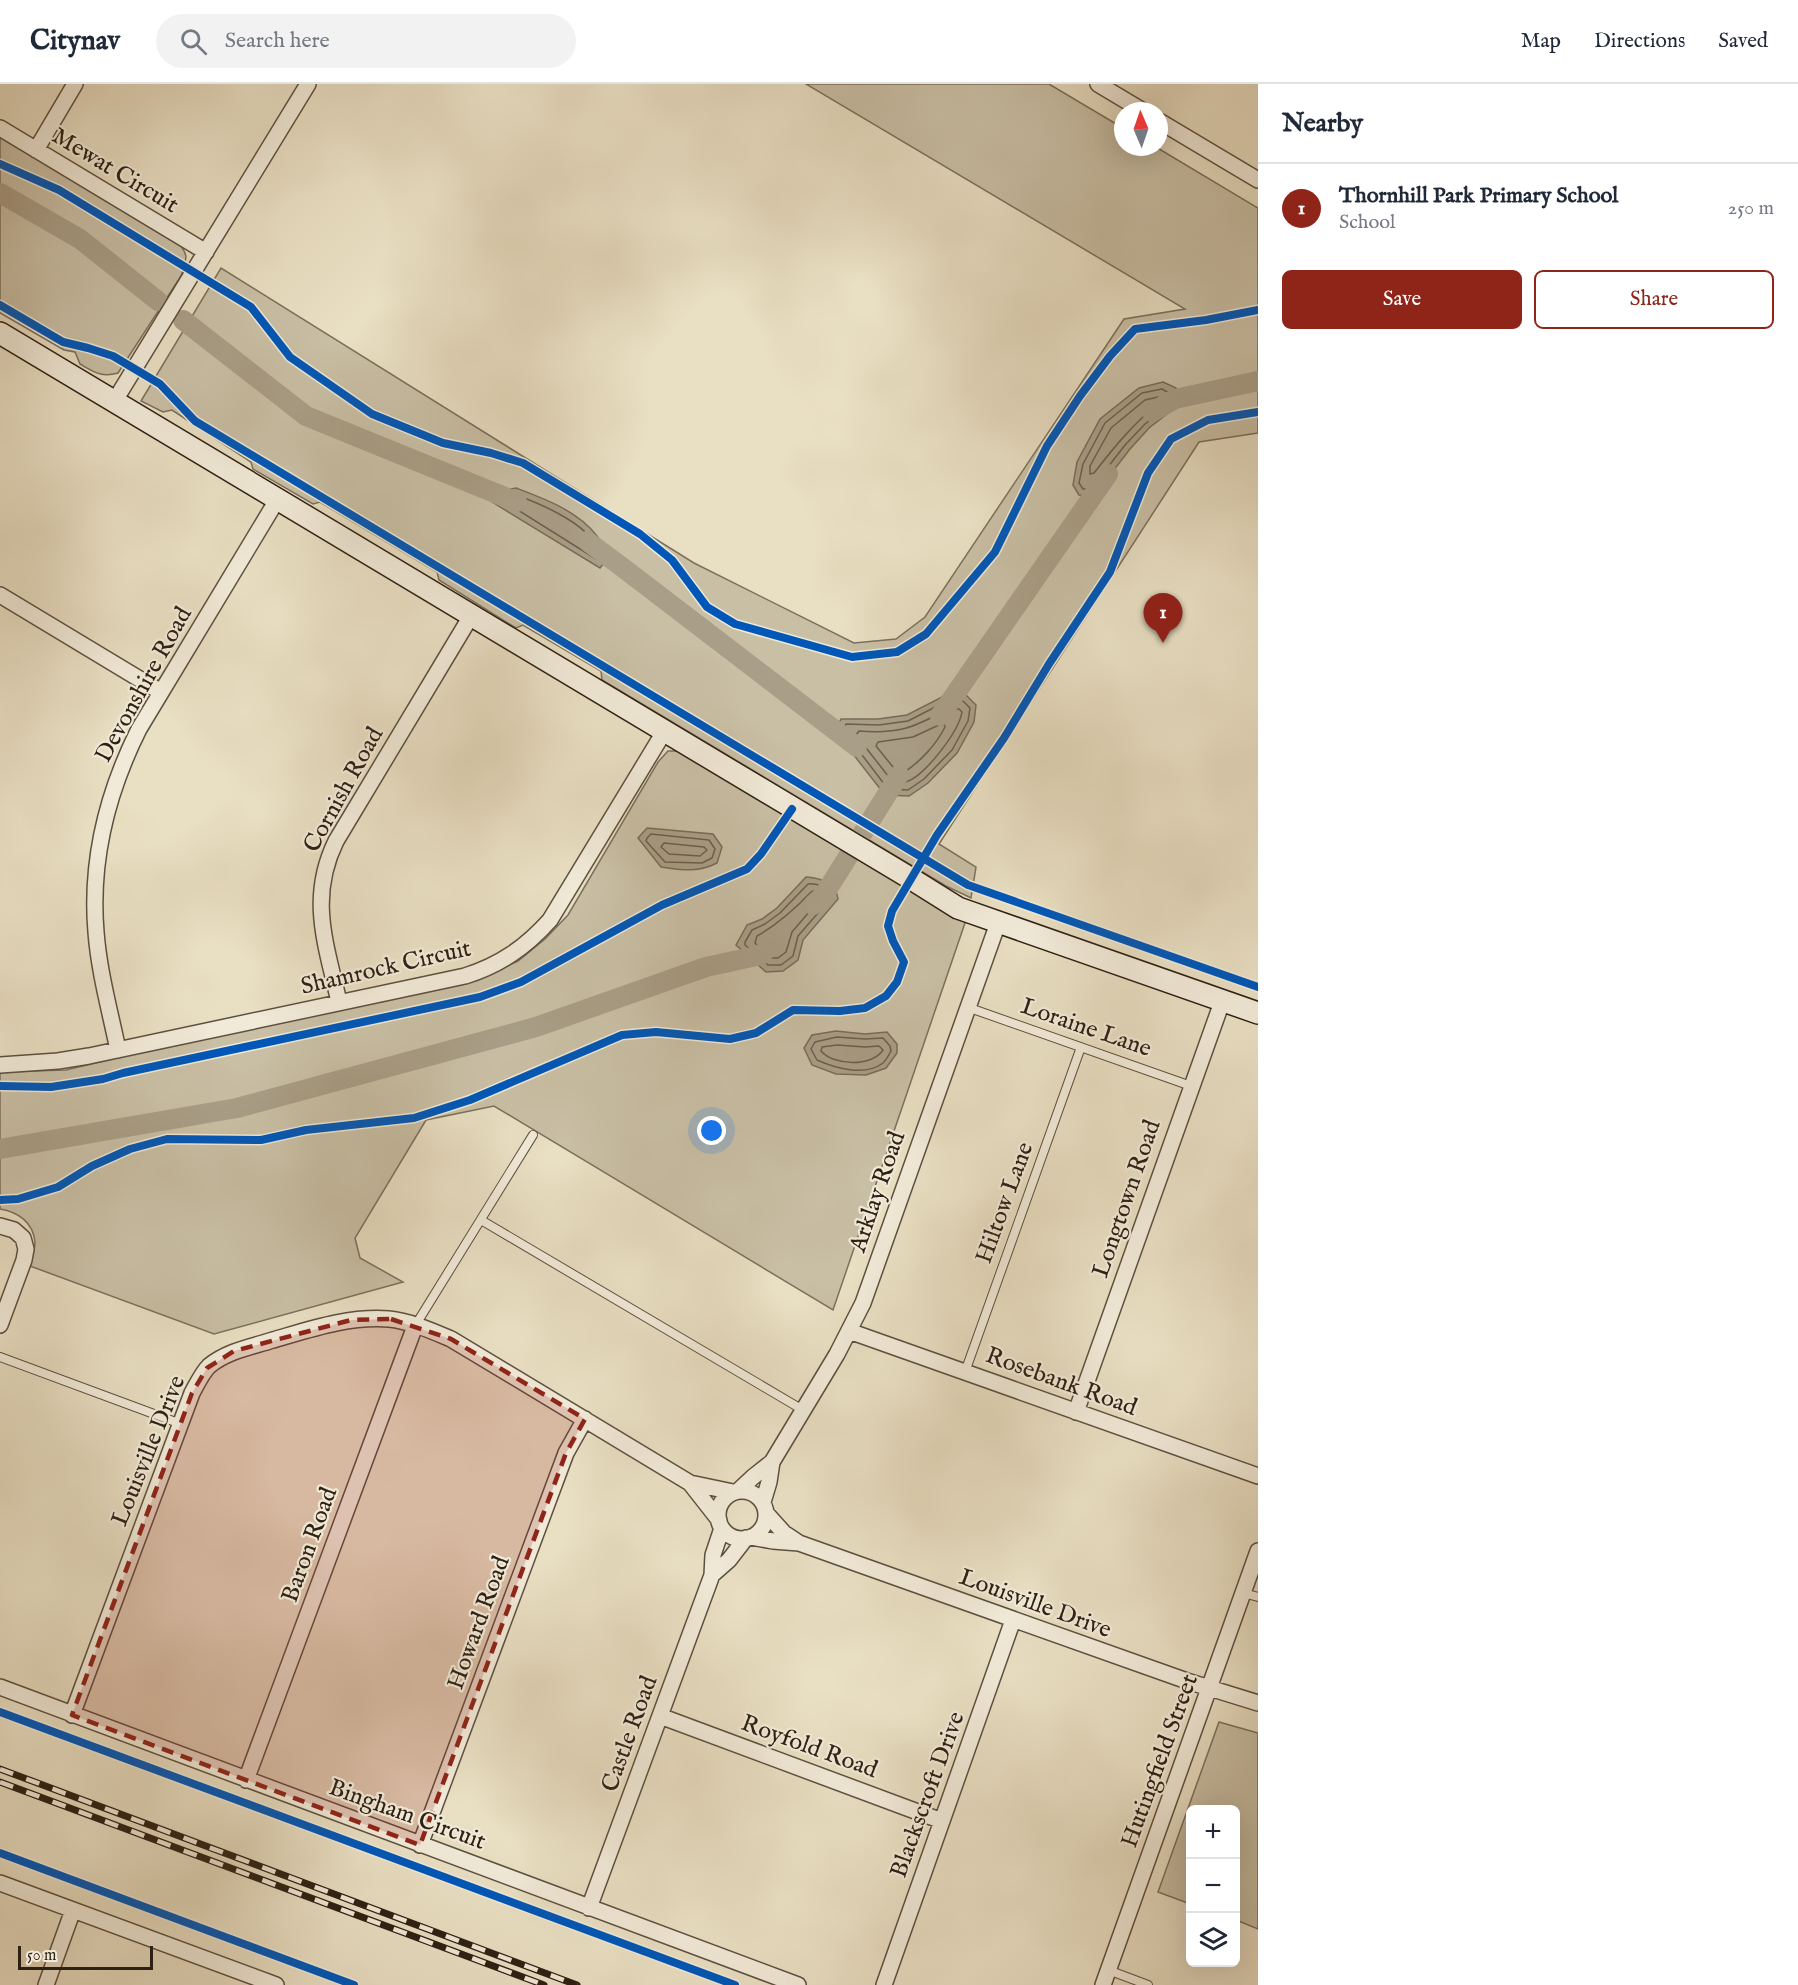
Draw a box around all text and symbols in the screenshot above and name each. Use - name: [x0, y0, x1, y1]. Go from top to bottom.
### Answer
- search box: [156, 14, 576, 68]
- text: Citynav: [30, 24, 120, 59]
- icon: search: [177, 25, 210, 58]
- text: Search here: [225, 27, 330, 55]
- text: Map: [1521, 28, 1561, 55]
- text: Directions: [1594, 28, 1685, 55]
- text: Saved: [1718, 28, 1768, 55]
- north arrow: [1114, 102, 1168, 156]
- text: Nearby: [1282, 107, 1363, 140]
- street label: Mewat Circuit: [46, 121, 184, 221]
- text: Thornhill Park Primary School: [1339, 182, 1618, 210]
- text: 1: [1298, 196, 1305, 221]
- text: 250 m: [1728, 196, 1774, 221]
- text: School: [1339, 210, 1395, 235]
- button: Save: [1282, 270, 1522, 329]
- button: Share: [1534, 270, 1774, 329]
- pin: 1: [1144, 594, 1182, 643]
- street label: Devonshire Road: [88, 602, 200, 768]
- street label: Cornish Road: [297, 722, 391, 858]
- street label: Shamrock Circuit: [298, 933, 474, 1003]
- street label: Loraine Lane: [1017, 991, 1155, 1065]
- your location: [697, 1116, 726, 1145]
- street label: Longtown Road: [1086, 1116, 1169, 1282]
- street label: Arklay Road: [843, 1127, 913, 1257]
- street label: Hiltow Lane: [969, 1138, 1041, 1268]
- street label: Rosebank Road: [981, 1340, 1141, 1424]
- street label: Louisville Drive: [105, 1371, 193, 1531]
- street label: Baron Road: [275, 1483, 345, 1607]
- street label: Howard Road: [440, 1552, 518, 1694]
- street label: Louisville Drive: [955, 1562, 1115, 1646]
- street label: Hutingfield Street: [1114, 1670, 1206, 1852]
- street label: Castle Road: [595, 1672, 665, 1796]
- street label: Royfold Road: [737, 1708, 882, 1786]
- street label: Blackscroft Drive: [884, 1708, 972, 1882]
- street label: Bingham Circuit: [324, 1772, 490, 1858]
- map controls: [1186, 1805, 1240, 1967]
- button: +: [1186, 1805, 1240, 1859]
- button: −: [1186, 1859, 1240, 1913]
- button: layers: [1186, 1913, 1240, 1967]
- scale bar: [18, 1943, 153, 1970]
- text: 50 m: [27, 1946, 56, 1966]

